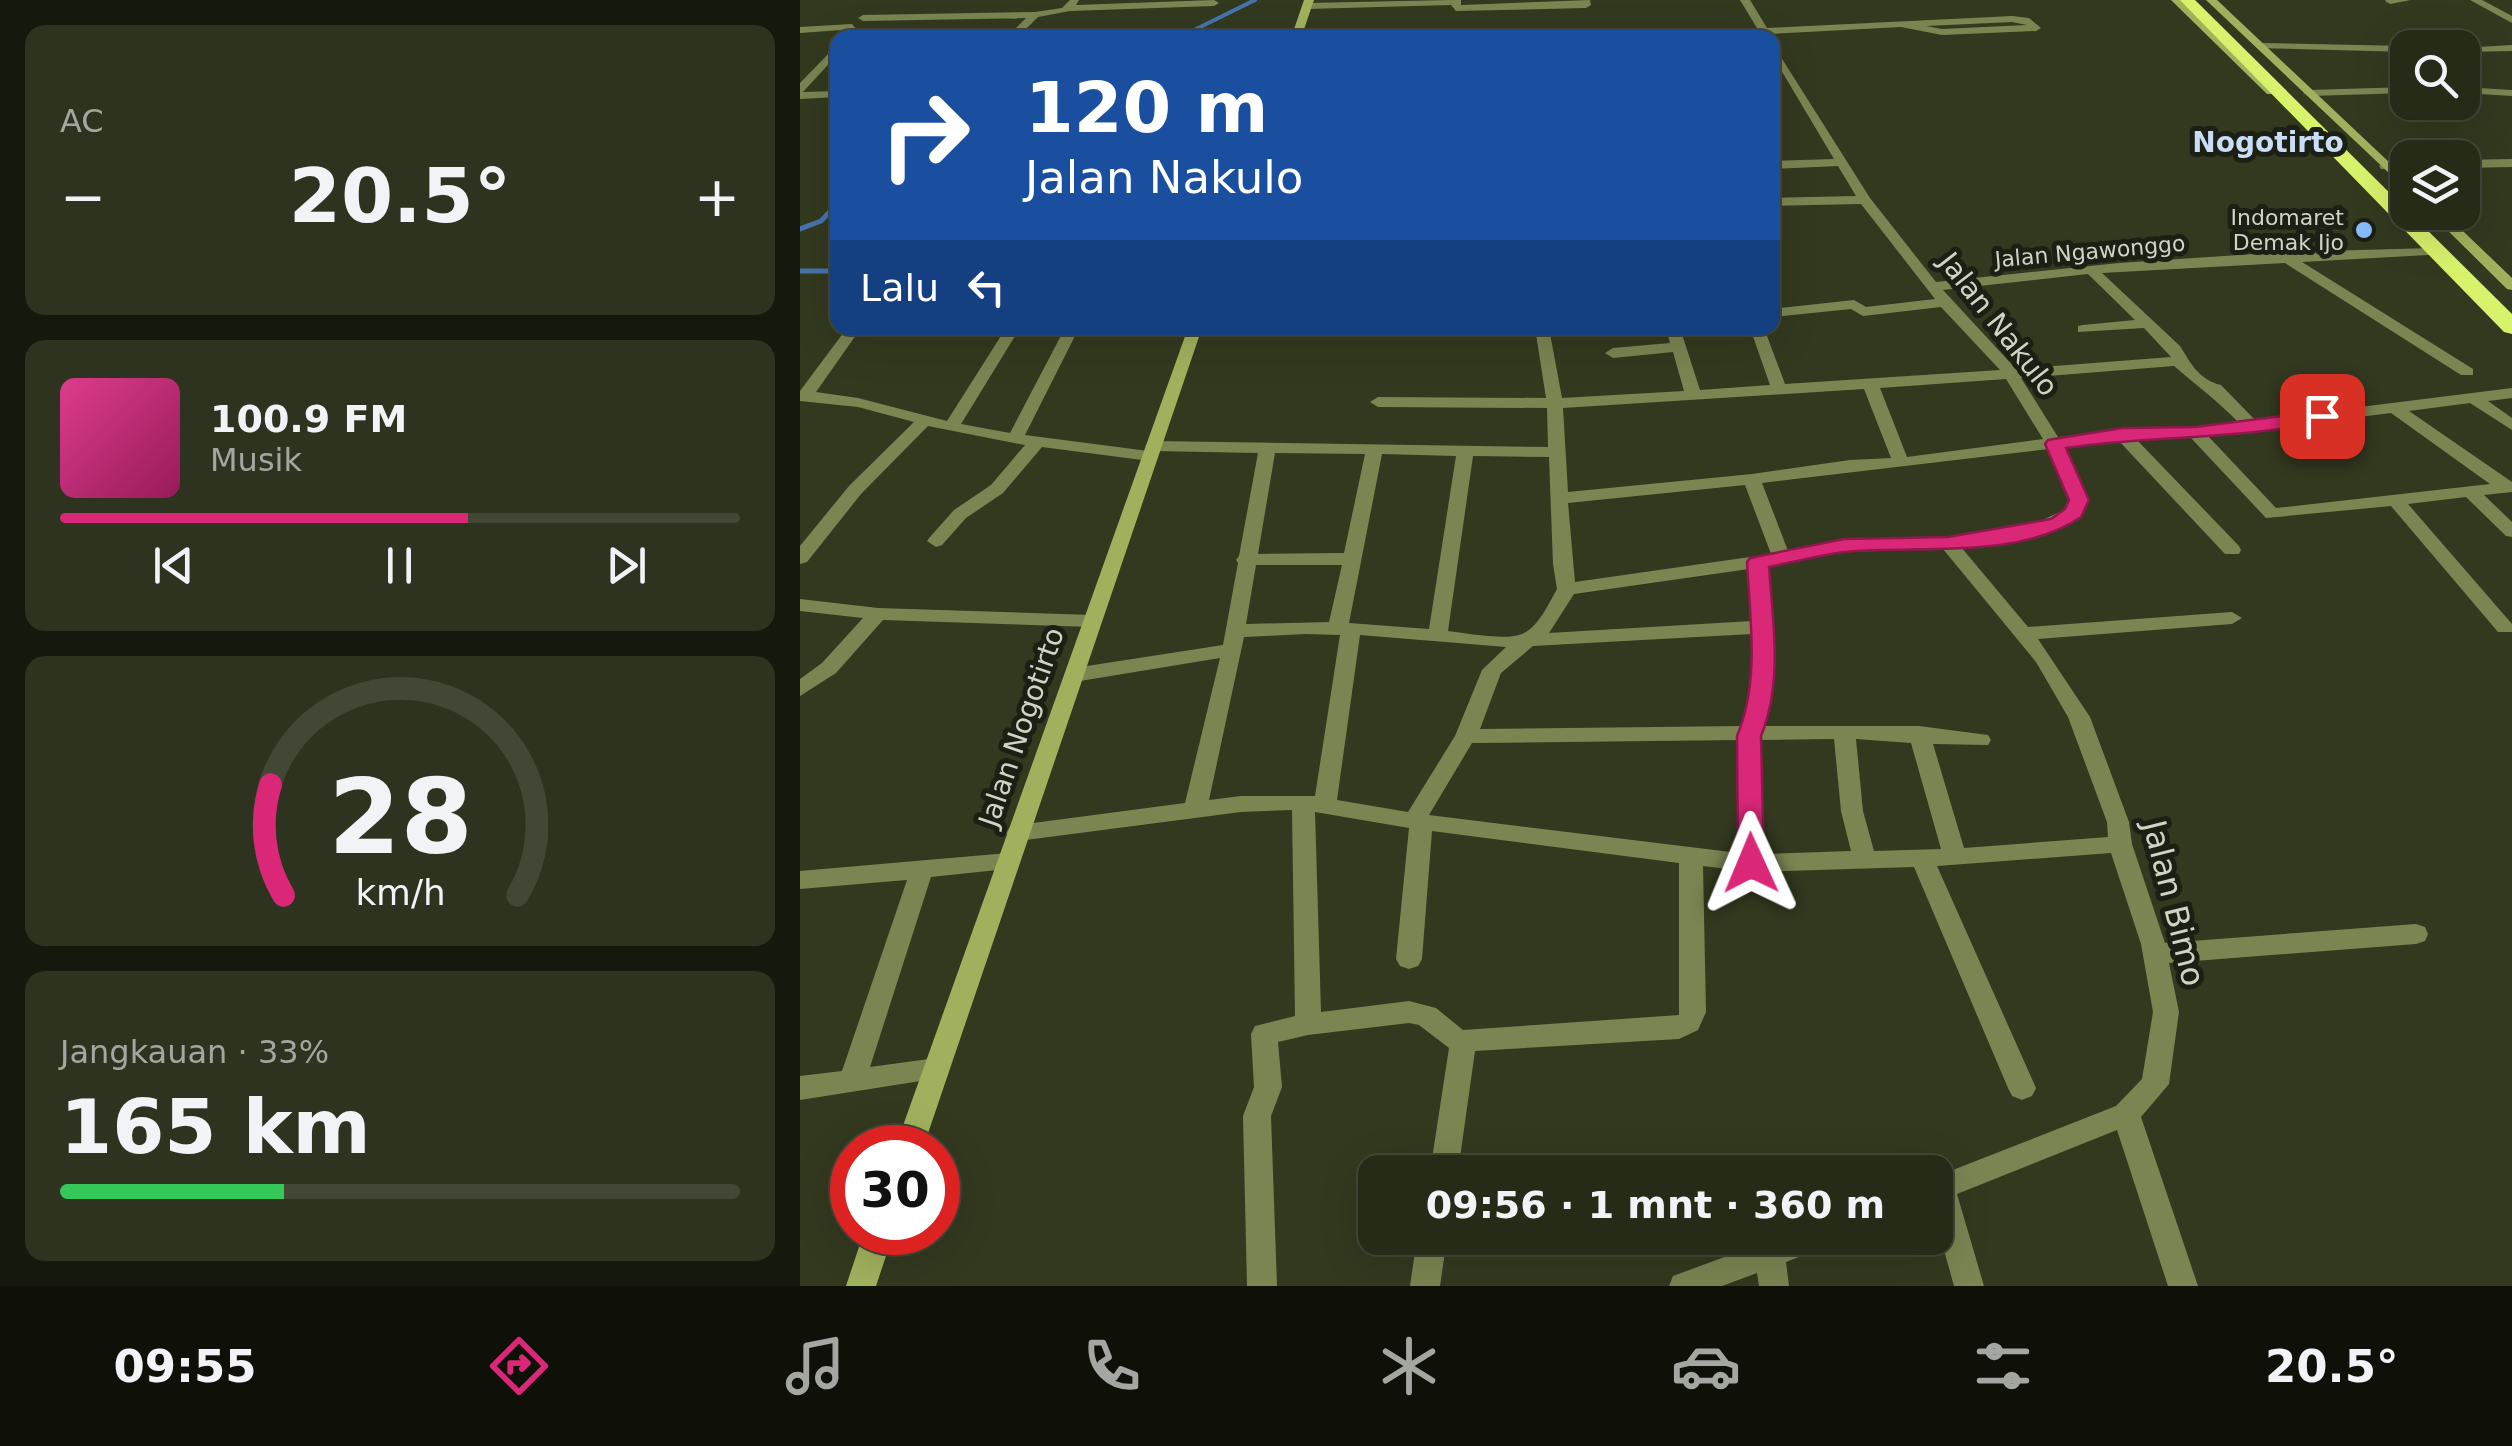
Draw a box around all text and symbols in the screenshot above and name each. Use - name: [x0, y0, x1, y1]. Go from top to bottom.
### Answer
- map controls: [2390, 30, 2480, 230]
- button: search: [2390, 30, 2480, 120]
- text: 120 m: [1025, 67, 1268, 149]
- icon: right: [860, 70, 990, 200]
- text: AC: [60, 102, 104, 140]
- district label: Nogotirto: [2192, 126, 2344, 159]
- button: layers: [2390, 140, 2480, 230]
- text: Jalan Nakulo: [1025, 151, 1303, 204]
- text: 20.5°: [289, 152, 511, 240]
- text: −: [60, 165, 106, 229]
- text: +: [694, 165, 740, 229]
- place label: Indomaret Demak Ijo: [2231, 205, 2344, 255]
- marker: Indomaret Demak Ijo: [2353, 219, 2375, 241]
- street label: Jalan Ngawonggo: [1992, 231, 2186, 272]
- street label: Jalan Nakulo: [1931, 244, 2065, 403]
- icon: left: [959, 260, 1014, 315]
- text: Lalu: [860, 266, 939, 310]
- pin: [2280, 374, 2365, 459]
- icon: arrive: [2295, 389, 2350, 444]
- text: 100.9 FM: [210, 397, 407, 441]
- text: Musik: [210, 441, 302, 479]
- icon: previous: [146, 538, 201, 593]
- icon: pause: [372, 538, 427, 593]
- icon: next: [599, 538, 654, 593]
- street label: Jalan Nogotirto: [971, 623, 1071, 833]
- text: 28: [328, 756, 472, 878]
- position arrow: [1699, 811, 1803, 915]
- street label: Jalan Bimo: [2135, 814, 2213, 990]
- text: km/h: [355, 872, 445, 913]
- text: Jangkauan · 33%: [60, 1033, 329, 1071]
- text: 165 km: [60, 1083, 371, 1171]
- speed limit sign: 30: [830, 1125, 960, 1255]
- text: 09:56 · 1 mnt · 360 m: [1426, 1183, 1885, 1227]
- icon: directions: [484, 1331, 554, 1401]
- icon: music: [780, 1331, 850, 1401]
- icon: phone: [1077, 1331, 1147, 1401]
- icon: climate: [1374, 1331, 1444, 1401]
- icon: car: [1671, 1331, 1741, 1401]
- icon: filters: [1968, 1331, 2038, 1401]
- text: 09:55: [113, 1340, 257, 1393]
- text: 20.5°: [2265, 1340, 2398, 1393]

